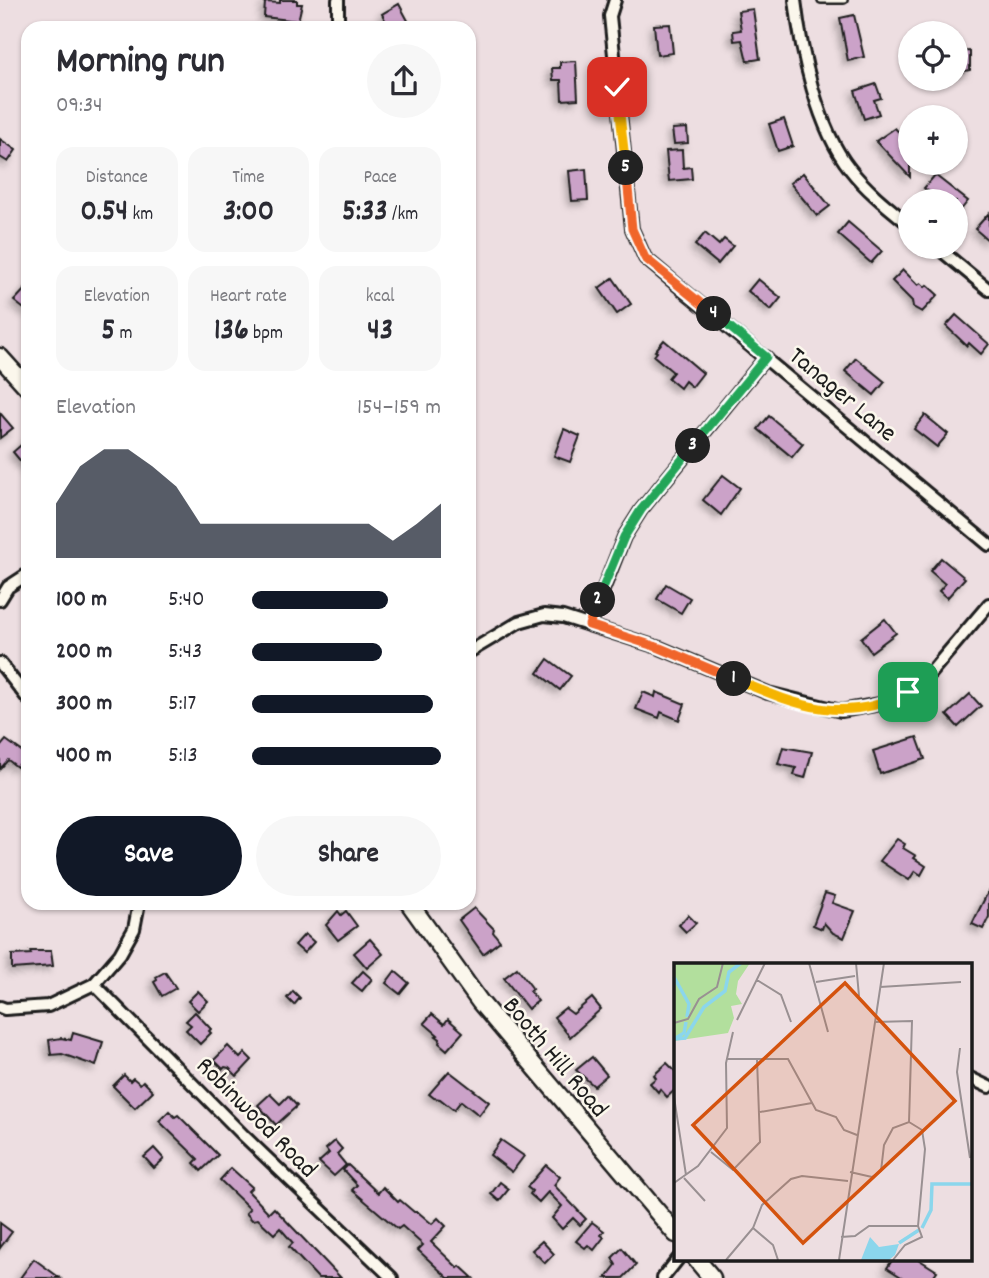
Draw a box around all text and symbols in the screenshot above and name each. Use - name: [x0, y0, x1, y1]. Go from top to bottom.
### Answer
- map controls: [898, 21, 968, 259]
- button: locate: [898, 21, 968, 91]
- text: Morning run: [56, 36, 225, 91]
- button: share: [367, 44, 441, 118]
- pin: [587, 57, 647, 117]
- icon: check: [598, 68, 636, 106]
- text: 09:34: [56, 90, 103, 123]
- button: +: [898, 105, 968, 175]
- pin: 5: [608, 150, 644, 186]
- text: 5: [621, 154, 630, 181]
- text: Distance: [86, 165, 148, 192]
- text: Time: [232, 165, 265, 192]
- text: Pace: [363, 165, 397, 192]
- button: −: [898, 189, 968, 259]
- text: 0.54: [80, 192, 128, 235]
- text: 3:00: [223, 192, 274, 235]
- text: 5:33: [342, 192, 388, 235]
- text: km: [128, 202, 153, 229]
- text: /km: [388, 202, 418, 229]
- text: Elevation: [84, 284, 150, 311]
- text: Heart rate: [210, 284, 287, 311]
- text: kcal: [366, 284, 395, 311]
- pin: 4: [696, 296, 732, 332]
- text: 4: [710, 300, 717, 327]
- text: 5: [101, 311, 115, 354]
- text: 136: [214, 311, 249, 354]
- text: 43: [367, 311, 393, 354]
- text: m: [115, 321, 132, 348]
- text: bpm: [249, 321, 283, 348]
- street label: Tanager Lane: [779, 339, 904, 452]
- text: Elevation: [56, 392, 136, 425]
- text: 154–159 m: [357, 392, 441, 425]
- pin: 3: [676, 428, 710, 464]
- text: 3: [688, 432, 697, 459]
- pin: 2: [580, 582, 616, 618]
- text: 100 m: [56, 584, 107, 617]
- text: 5:40: [168, 584, 205, 617]
- text: 2: [593, 586, 602, 613]
- text: 200 m: [56, 636, 112, 669]
- text: 5:43: [168, 636, 202, 669]
- pin: 1: [716, 662, 752, 696]
- pin: [878, 662, 938, 722]
- text: 1: [731, 665, 736, 692]
- icon: arrive: [889, 673, 927, 711]
- text: 300 m: [56, 688, 112, 721]
- text: 5:17: [168, 688, 196, 721]
- text: 400 m: [56, 740, 112, 773]
- text: 5:13: [168, 740, 198, 773]
- button: Save: [56, 816, 242, 896]
- button: Share: [256, 816, 441, 896]
- inset map: [674, 963, 972, 1260]
- street label: Booth Hill Road: [493, 990, 616, 1127]
- street label: Robinwood Road: [186, 1049, 325, 1188]

